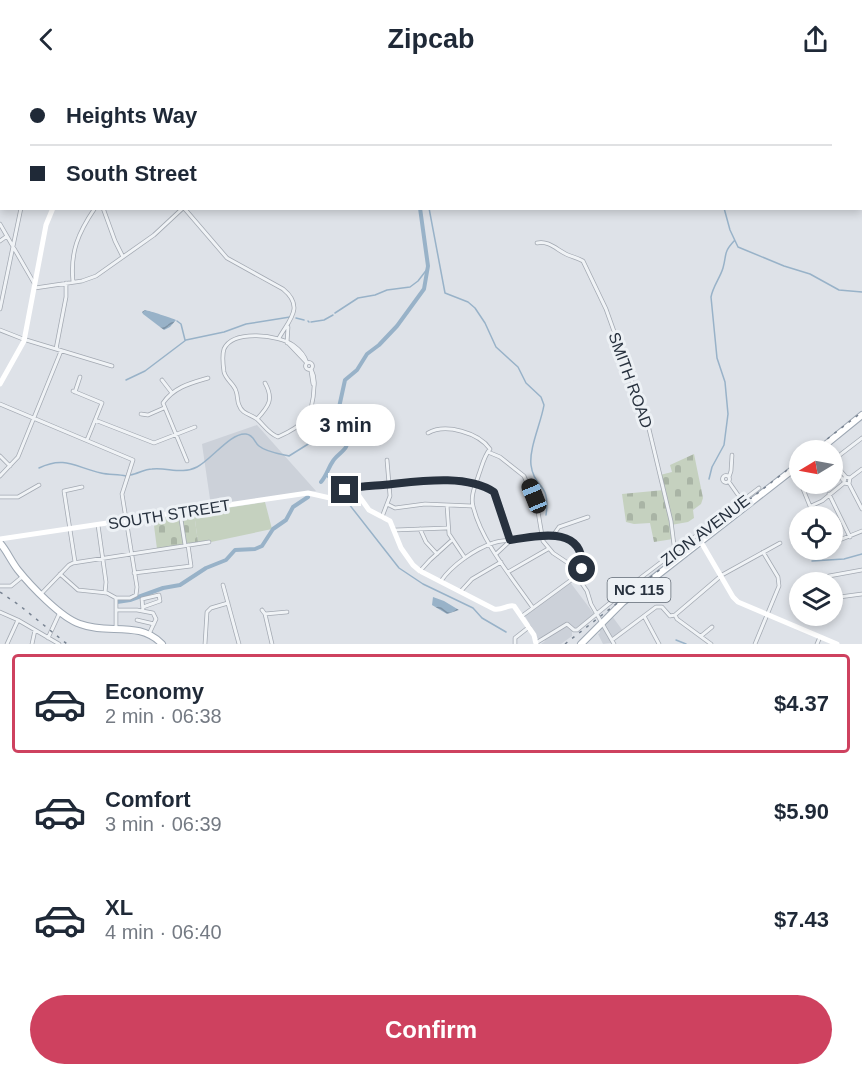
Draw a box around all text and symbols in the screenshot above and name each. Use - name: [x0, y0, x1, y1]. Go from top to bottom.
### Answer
- icon: back: [30, 23, 63, 56]
- icon: share: [799, 23, 832, 56]
- text: Zipcab: [387, 24, 475, 54]
- text: Heights Way: [66, 103, 197, 128]
- text: South Street: [66, 161, 197, 186]
- street label: SMITH ROAD: [605, 330, 656, 430]
- callout: 3 min: [296, 403, 394, 445]
- text: 3 min: [319, 414, 372, 436]
- north arrow: [789, 440, 843, 494]
- map controls: [789, 440, 843, 626]
- route end: [331, 476, 358, 503]
- car: [519, 476, 549, 516]
- street label: ZION AVENUE: [658, 492, 753, 569]
- street label: SOUTH STREET: [107, 496, 232, 533]
- button: locate: [789, 506, 843, 560]
- route start: [568, 555, 595, 582]
- button: layers: [789, 572, 843, 626]
- road number: NC 115: [608, 578, 670, 602]
- icon: car: [33, 677, 87, 731]
- text: Economy: [105, 679, 204, 704]
- text: $4.37: [774, 691, 829, 716]
- text: 2 min · 06:38: [105, 705, 222, 727]
- icon: car: [33, 785, 87, 839]
- text: Comfort: [105, 787, 191, 812]
- text: $5.90: [774, 799, 829, 824]
- text: 3 min · 06:39: [105, 813, 222, 835]
- icon: car: [33, 893, 87, 947]
- text: XL: [105, 895, 133, 920]
- text: $7.43: [774, 907, 829, 932]
- text: 4 min · 06:40: [105, 921, 222, 943]
- button: Confirm: [30, 995, 832, 1064]

